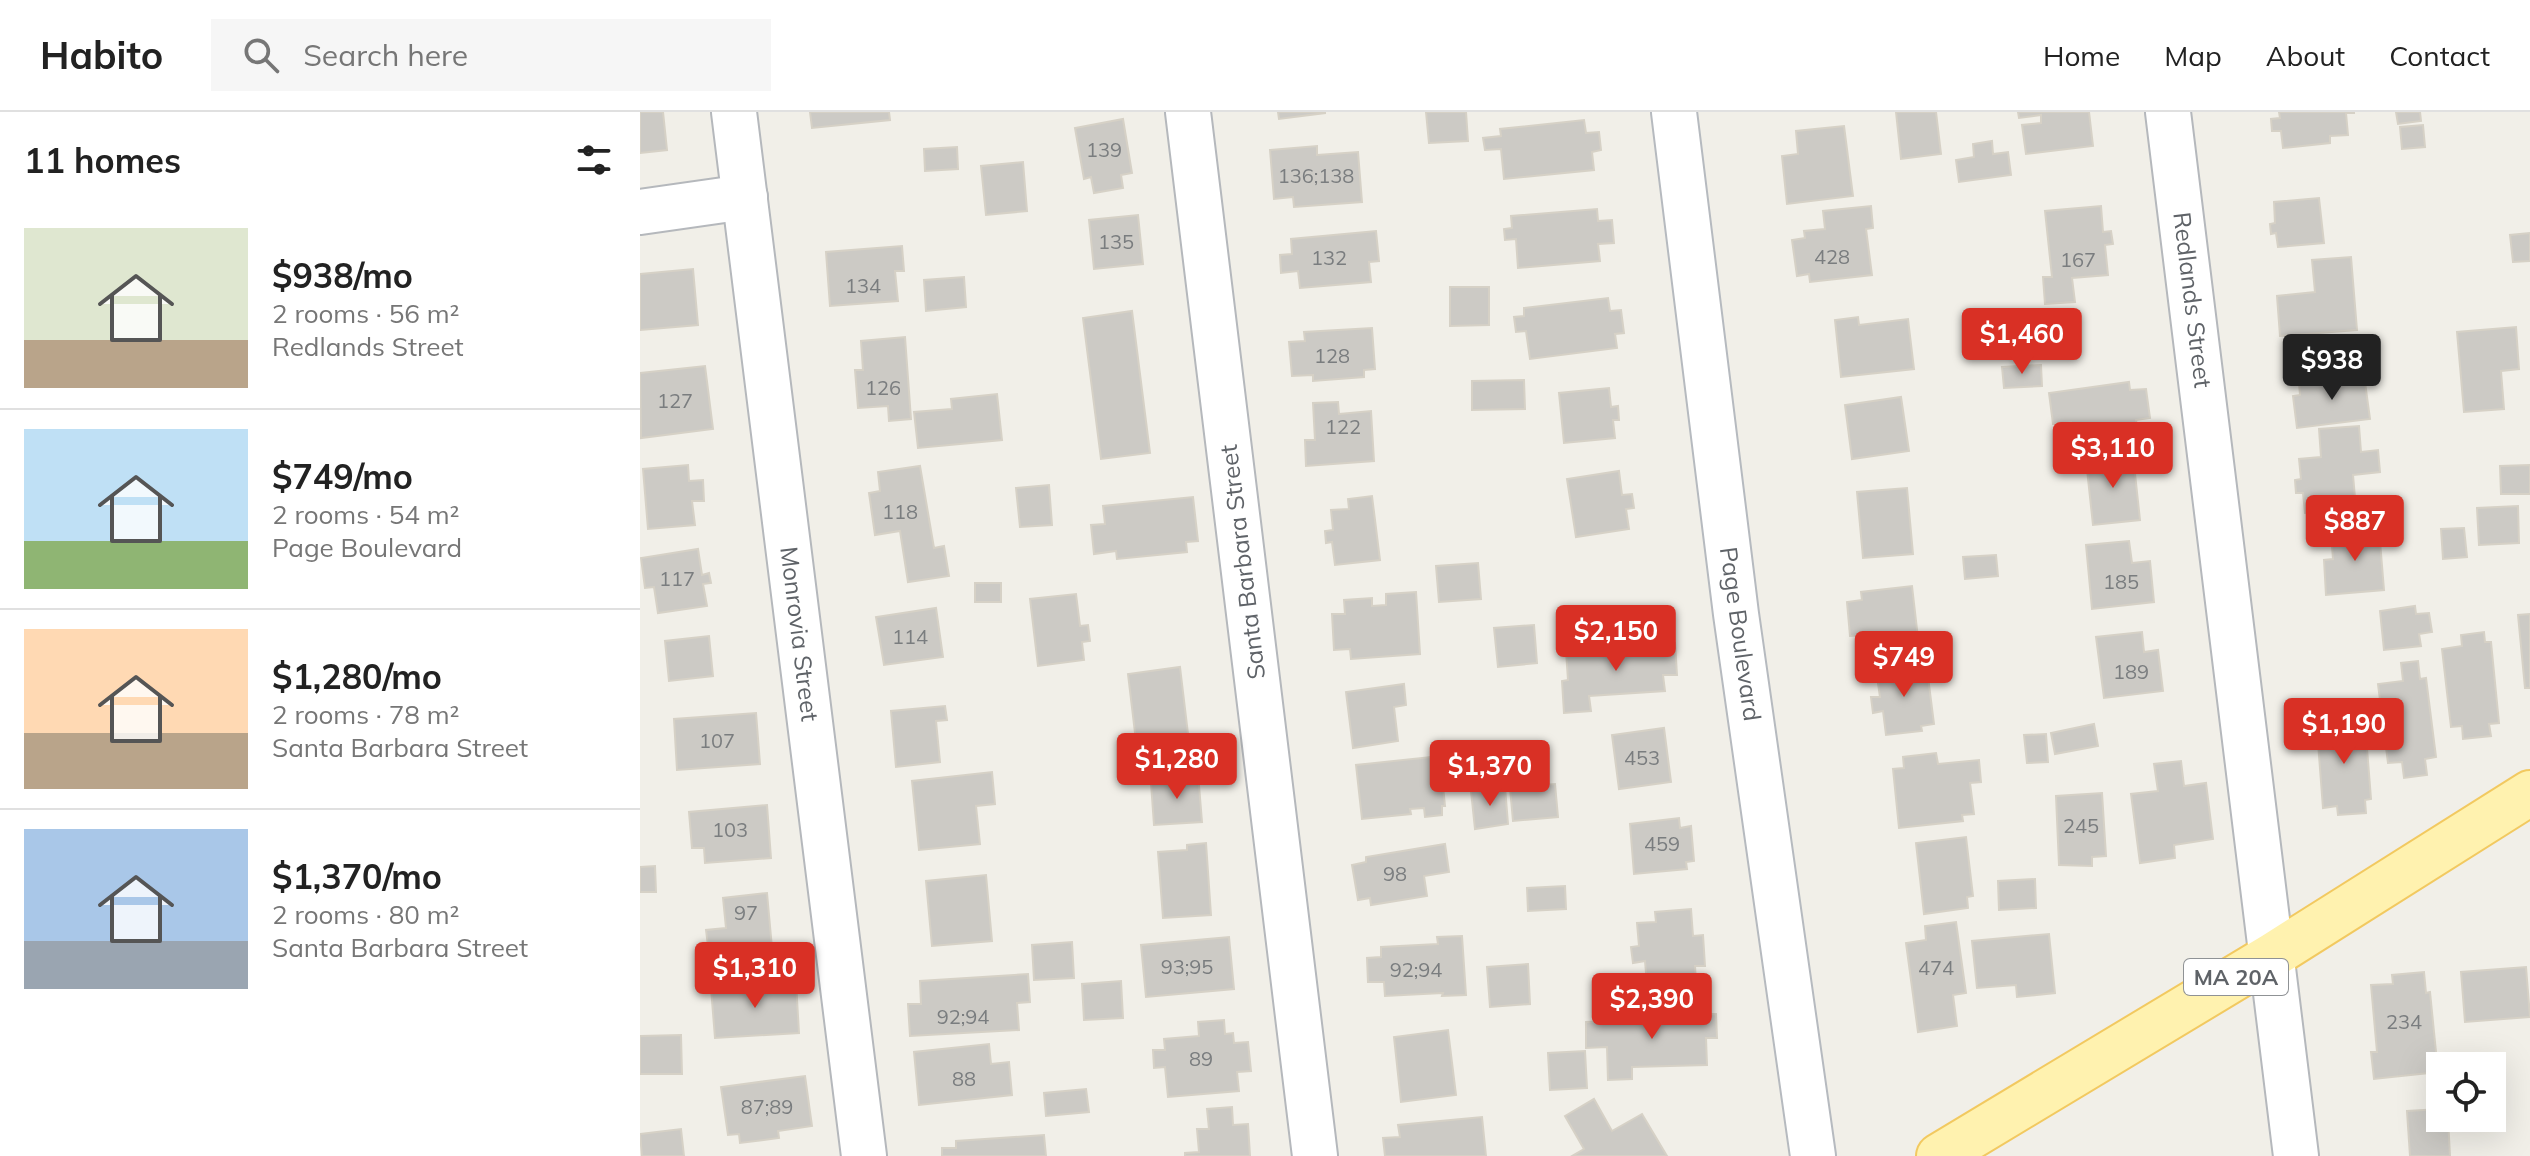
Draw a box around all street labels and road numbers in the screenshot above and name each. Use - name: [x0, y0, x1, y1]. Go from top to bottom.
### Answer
- street label: Redlands Street: [2167, 210, 2219, 389]
- street label: Santa Barbara Street: [1213, 443, 1271, 681]
- street label: Monrovia Street: [774, 545, 826, 723]
- street label: Page Boulevard: [1714, 545, 1768, 723]
- road number: MA 20A: [2184, 959, 2288, 995]

